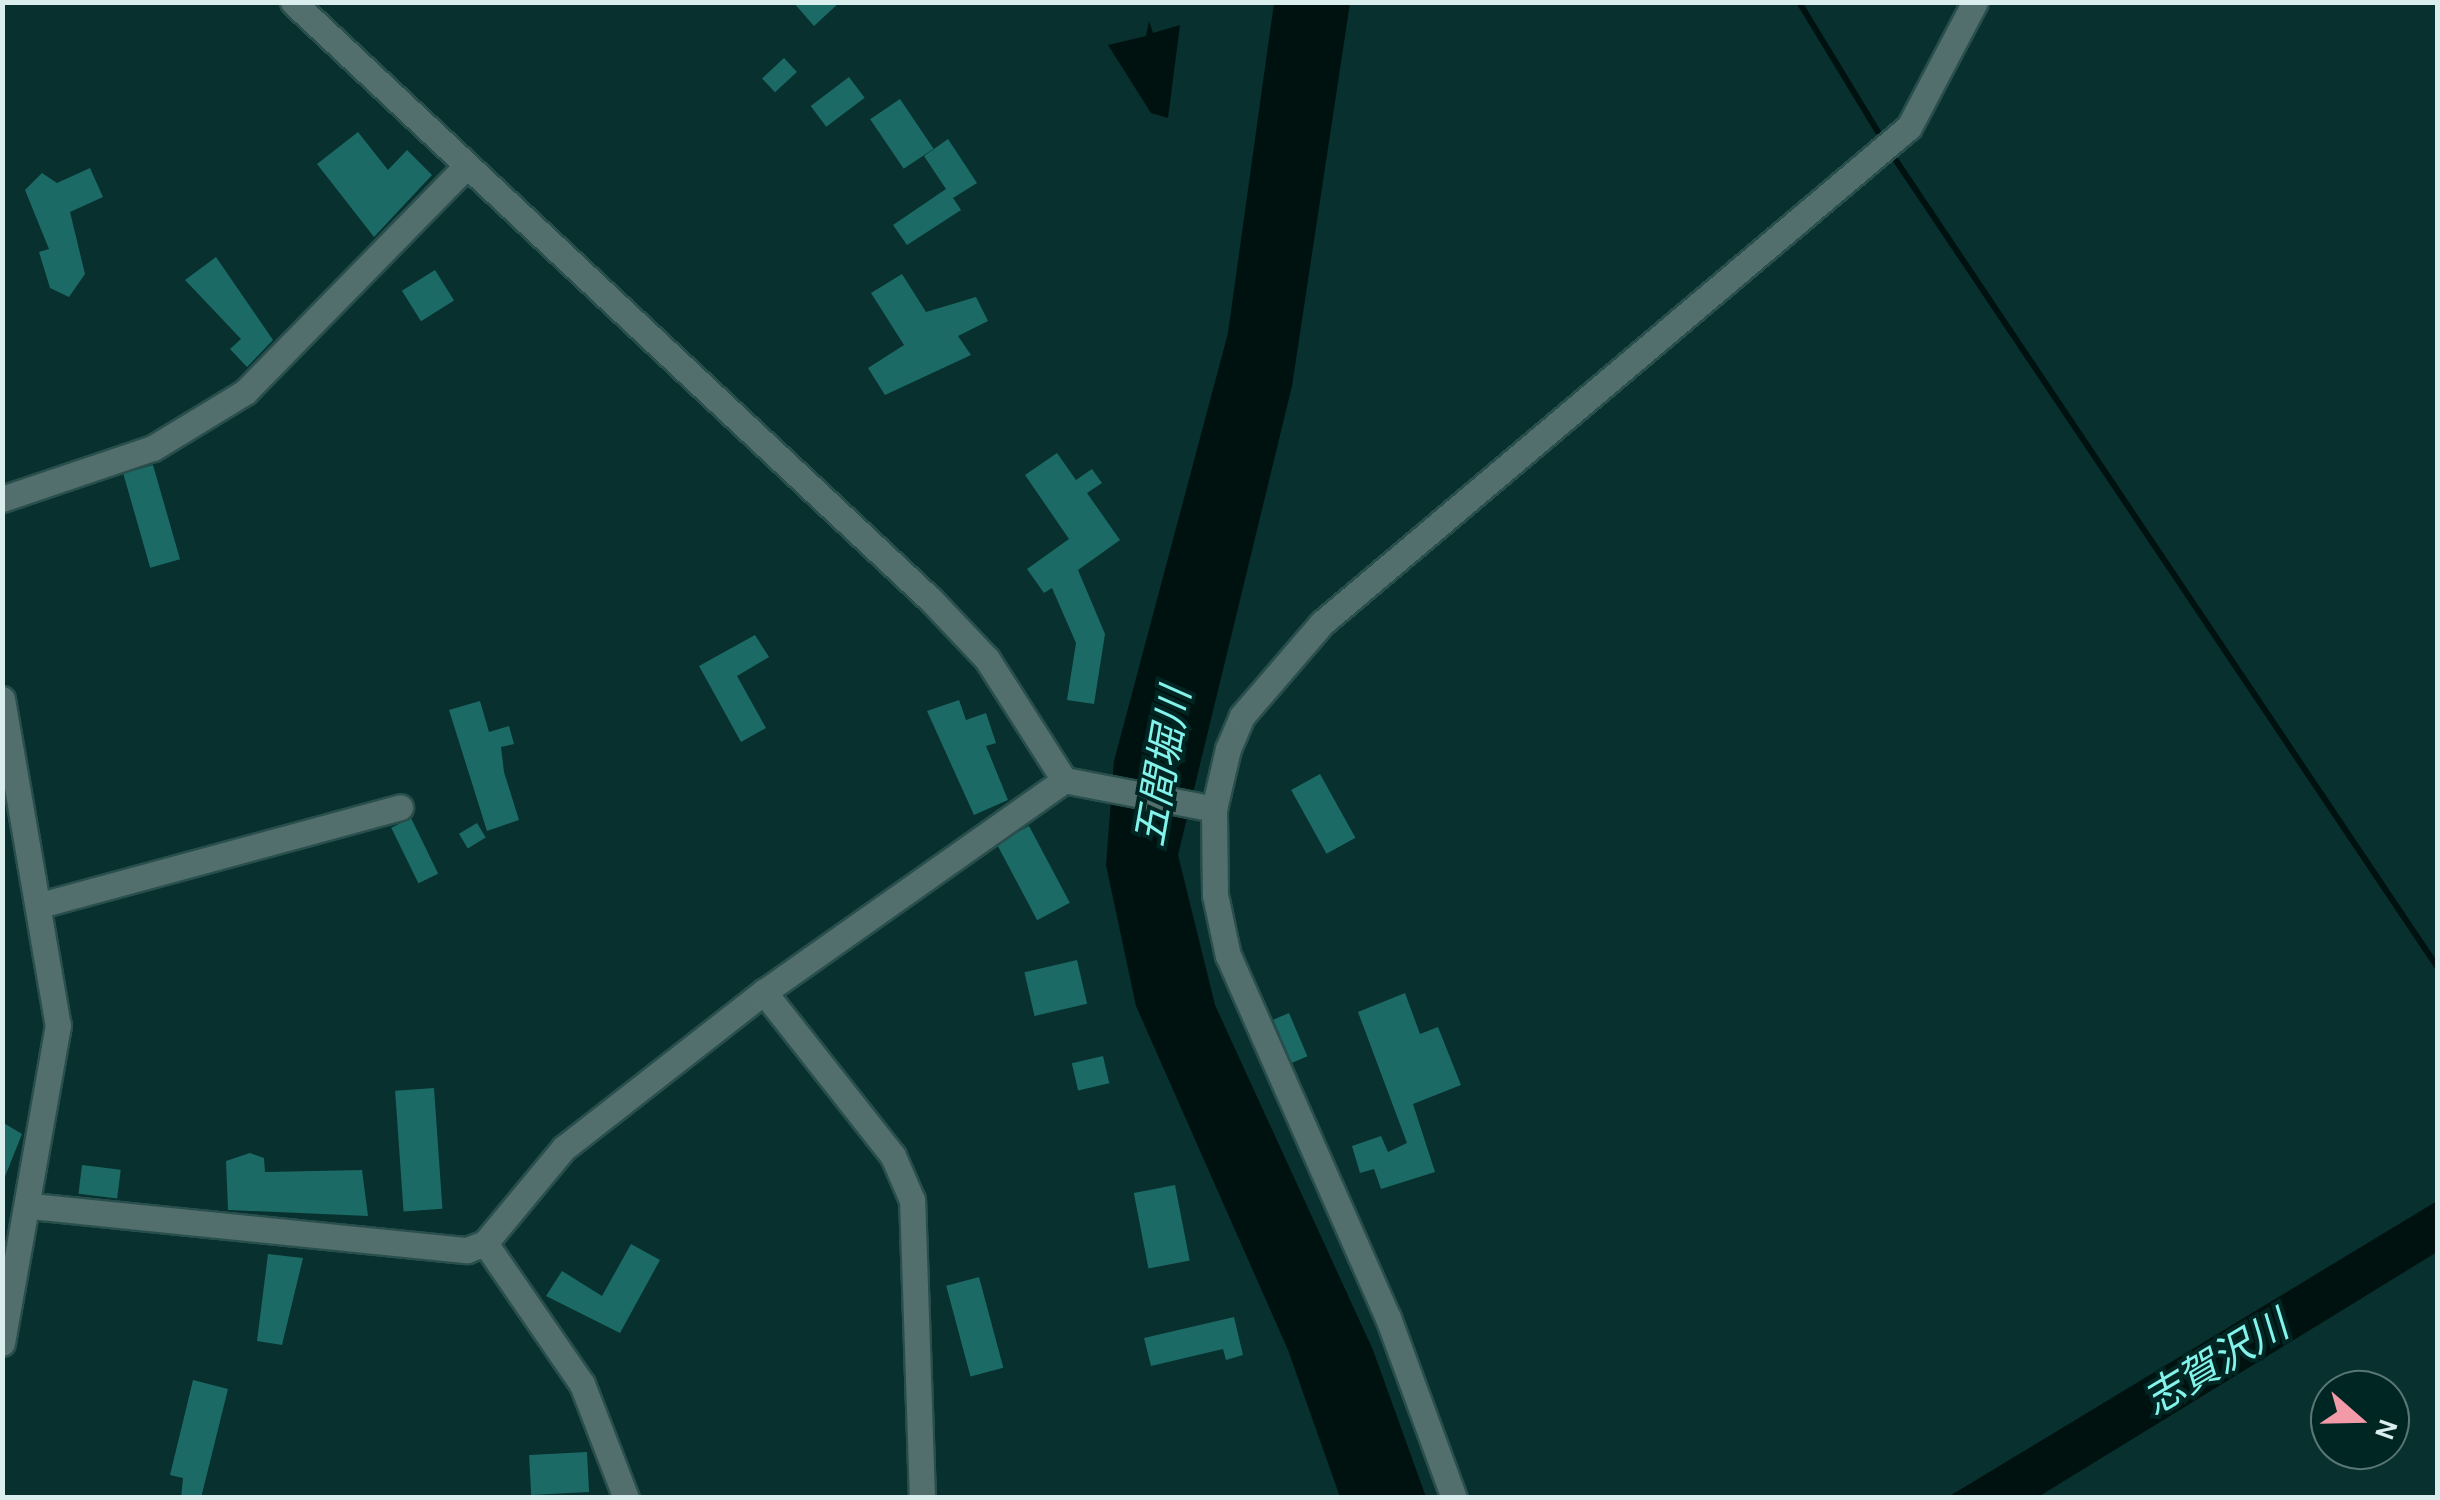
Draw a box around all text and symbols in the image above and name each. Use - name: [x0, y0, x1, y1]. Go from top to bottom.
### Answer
- water label: 五間堀川: [1125, 684, 1201, 850]
- water label: 志賀沢川: [2135, 1301, 2297, 1425]
- north arrow: [2310, 1370, 2410, 1470]
- text: N: [2368, 1415, 2406, 1445]

